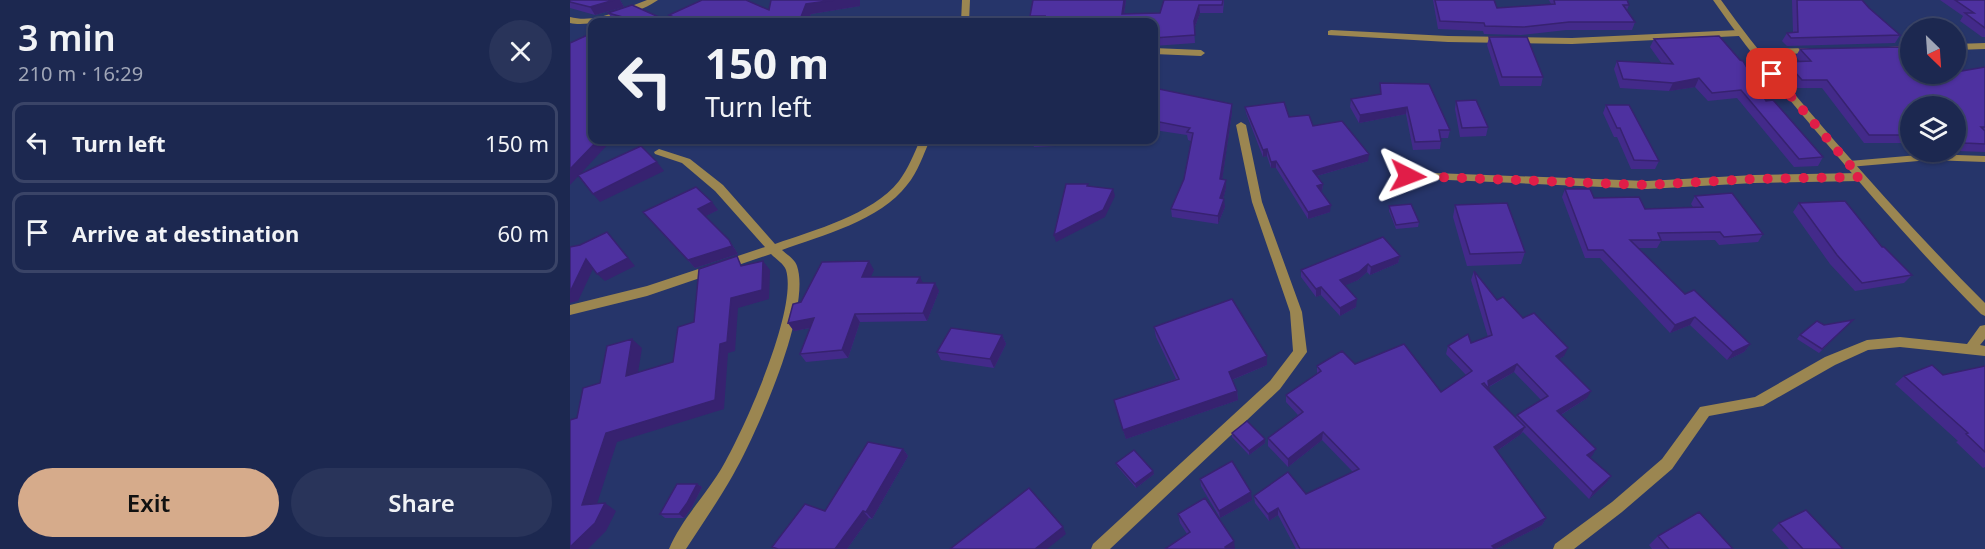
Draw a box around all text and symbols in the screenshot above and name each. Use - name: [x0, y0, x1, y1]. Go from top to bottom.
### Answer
- text: 3 min: [18, 13, 116, 62]
- north arrow: [1900, 18, 1966, 84]
- map controls: [1900, 18, 1966, 162]
- button: close: [489, 20, 552, 83]
- text: 150 m: [705, 34, 829, 91]
- icon: left: [606, 42, 684, 120]
- pin: [1746, 48, 1797, 99]
- icon: arrive: [1755, 57, 1788, 90]
- text: 210 m · 16:29: [18, 60, 143, 87]
- text: Turn left: [705, 88, 811, 125]
- button: layers: [1900, 96, 1966, 162]
- icon: left: [21, 126, 54, 159]
- text: Turn left: [72, 128, 166, 158]
- text: 150 m: [485, 128, 549, 158]
- position arrow: [1376, 144, 1440, 208]
- icon: arrive: [21, 216, 54, 249]
- text: Arrive at destination: [72, 218, 299, 248]
- text: 60 m: [498, 218, 549, 248]
- button: Exit: [18, 468, 279, 537]
- button: Share: [291, 468, 552, 537]

